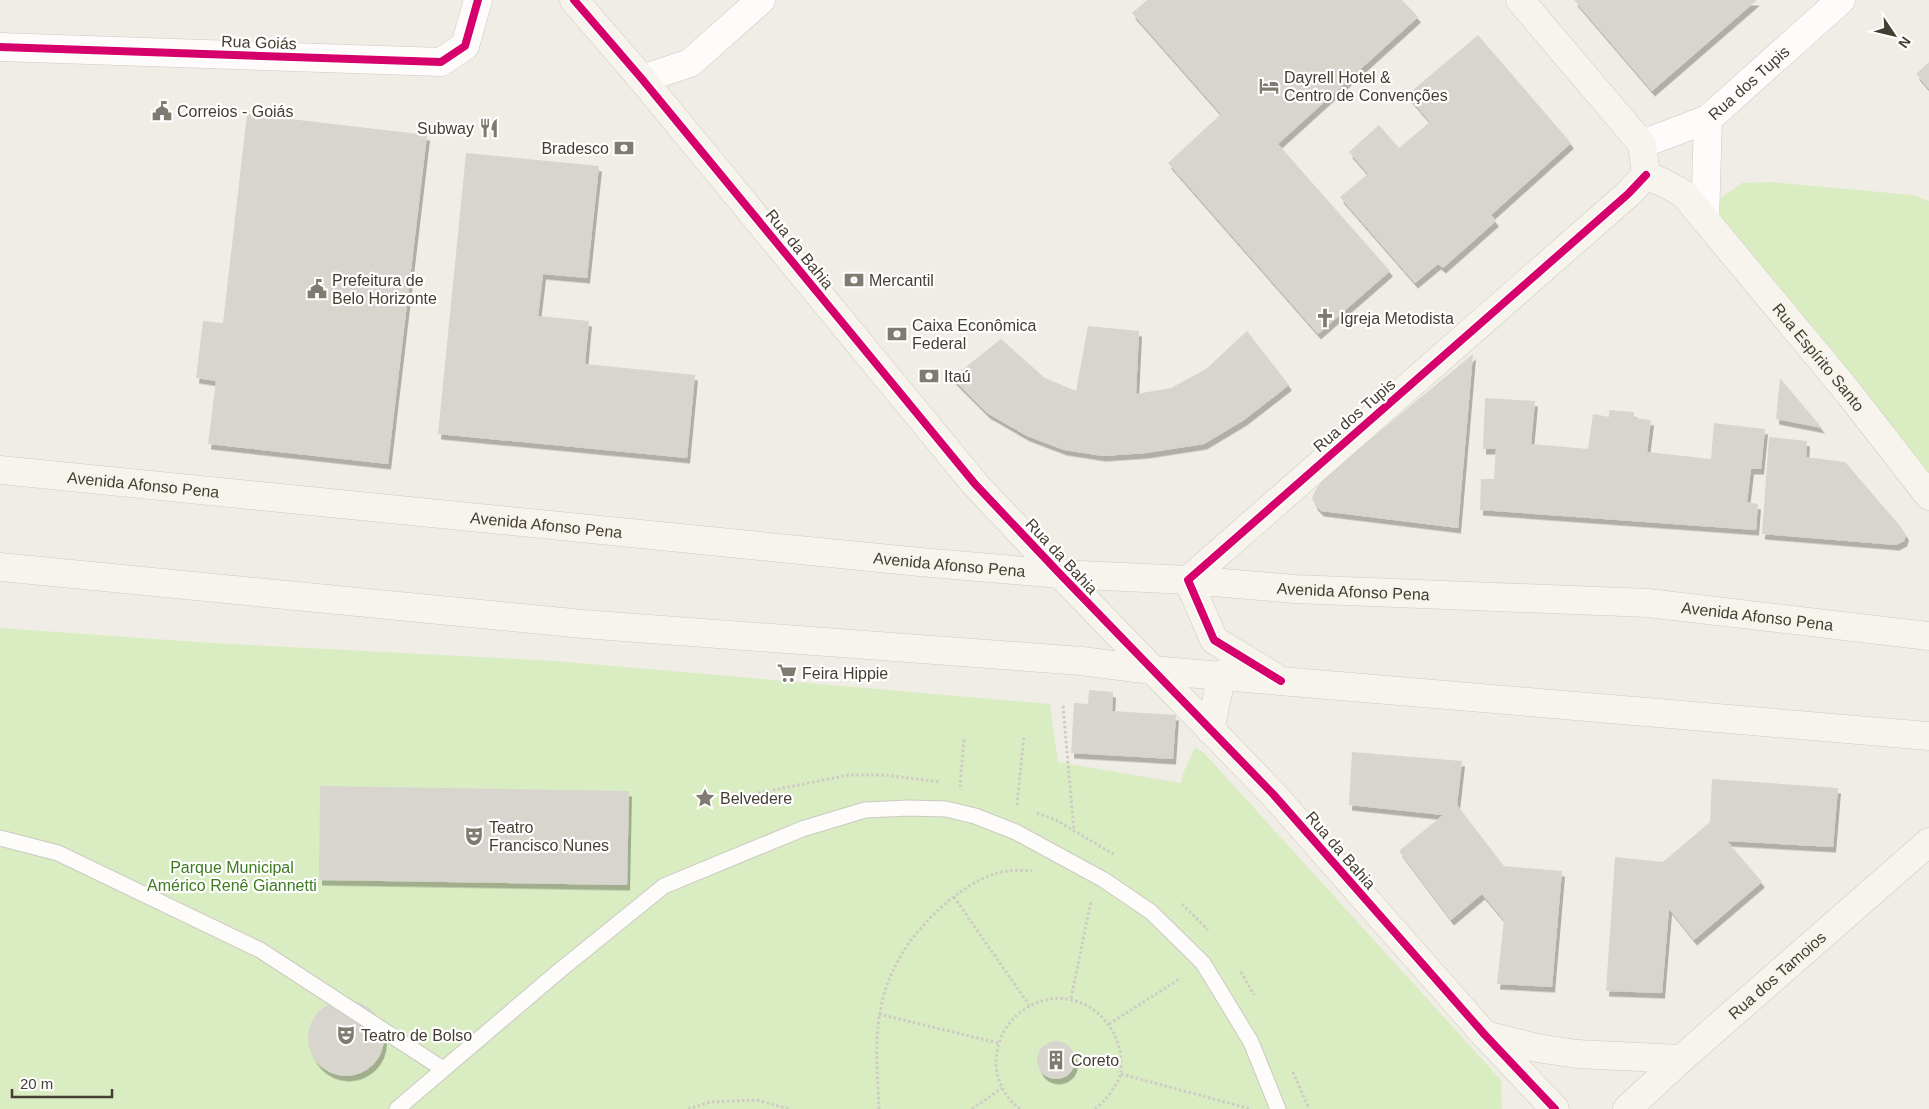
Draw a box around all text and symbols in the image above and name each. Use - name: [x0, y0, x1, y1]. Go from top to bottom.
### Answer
- north arrow: [1869, 10, 1919, 60]
- street label: Rua Goiás: [221, 33, 297, 52]
- text: N: [1895, 34, 1914, 51]
- street label: Rua dos Tupis: [1705, 43, 1793, 124]
- place label: Dayrell Hotel & Centro de Convenções: [1284, 69, 1448, 104]
- hotel icon: Dayrell Hotel & Centro de Convenções: [1258, 75, 1280, 97]
- public building icon: Correios - Goiás: [151, 100, 173, 122]
- place label: Correios - Goiás: [177, 103, 293, 120]
- restaurant icon: Subway: [478, 117, 500, 139]
- place label: Subway: [417, 120, 474, 137]
- bank icon: Bradesco: [613, 137, 635, 159]
- place label: Bradesco: [541, 140, 609, 157]
- street label: Rua da Bahia: [762, 206, 837, 292]
- bank icon: Mercantil: [843, 269, 865, 291]
- place label: Prefeitura de Belo Horizonte: [332, 272, 437, 307]
- place label: Mercantil: [869, 272, 934, 289]
- public building icon: Prefeitura de Belo Horizonte: [306, 278, 328, 300]
- street label: Rua Espírito Santo: [1769, 300, 1868, 415]
- church icon: Igreja Metodista: [1314, 307, 1336, 329]
- place label: Igreja Metodista: [1340, 310, 1454, 327]
- place label: Caixa Econômica Federal: [912, 317, 1037, 352]
- bank icon: Caixa Econômica Federal: [886, 323, 908, 345]
- bank icon: Itaú: [918, 365, 940, 387]
- place label: Itaú: [944, 368, 971, 385]
- street label: Rua dos Tupis: [1310, 375, 1399, 455]
- street label: Avenida Afonso Pena: [66, 469, 220, 501]
- street label: Avenida Afonso Pena: [469, 509, 623, 541]
- street label: Rua da Bahia: [1022, 515, 1101, 598]
- street label: Avenida Afonso Pena: [872, 549, 1026, 580]
- street label: Avenida Afonso Pena: [1276, 580, 1430, 603]
- street label: Avenida Afonso Pena: [1680, 599, 1834, 634]
- supermarket icon: Feira Hippie: [776, 662, 798, 684]
- place label: Feira Hippie: [802, 665, 888, 682]
- place icon: Belvedere: [694, 787, 716, 809]
- place label: Belvedere: [720, 790, 792, 807]
- street label: Rua da Bahia: [1302, 808, 1379, 893]
- place label: Teatro Francisco Nunes: [489, 819, 609, 854]
- theatre icon: Teatro Francisco Nunes: [463, 825, 485, 847]
- park label: Parque Municipal Américo Renê Giannetti: [147, 859, 317, 894]
- street label: Rua dos Tamoios: [1725, 928, 1829, 1023]
- theatre icon: Teatro de Bolso: [335, 1024, 357, 1046]
- place label: Teatro de Bolso: [361, 1027, 472, 1044]
- building icon: Coreto: [1045, 1049, 1067, 1071]
- place label: Coreto: [1071, 1052, 1119, 1069]
- scale bar: [12, 1066, 112, 1098]
- text: 20 m: [20, 1075, 53, 1092]

